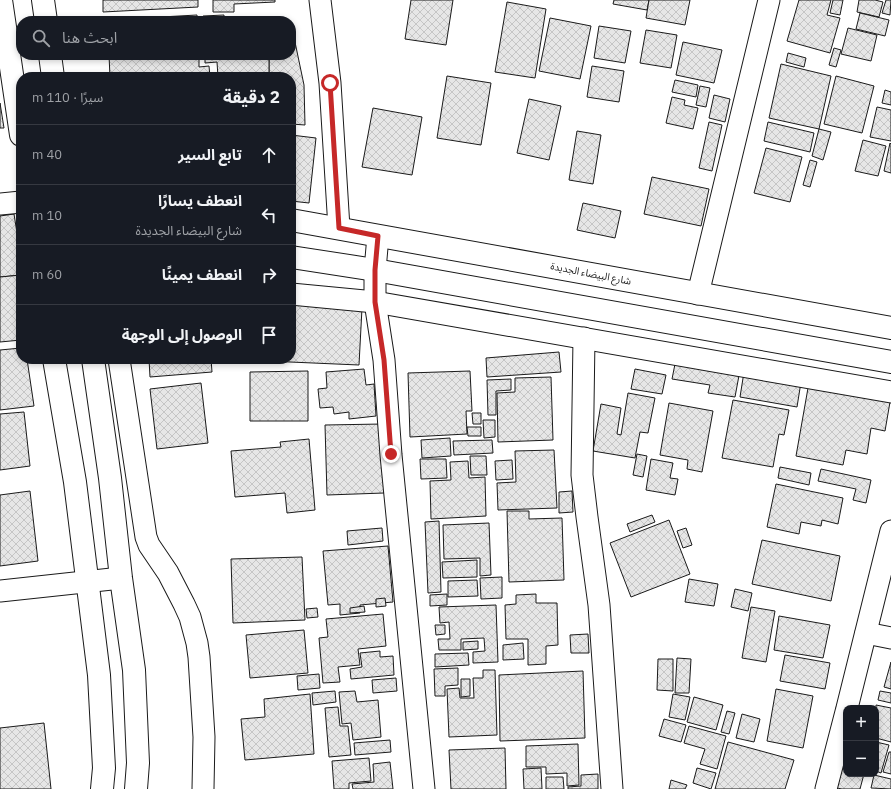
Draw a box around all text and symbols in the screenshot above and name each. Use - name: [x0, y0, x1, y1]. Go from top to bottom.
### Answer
- search box: [16, 16, 296, 60]
- icon: search: [30, 27, 52, 49]
- text: ابحث هنا: [62, 28, 117, 47]
- route start: [321, 74, 339, 92]
- text: 2 دقيقة: [223, 86, 280, 108]
- text: سيرًا · 110 m: [32, 89, 103, 106]
- icon: ahead: [258, 144, 280, 166]
- text: تابع السير: [178, 145, 242, 164]
- text: 40 m: [32, 146, 62, 163]
- text: انعطف يسارًا: [158, 191, 242, 210]
- icon: left: [258, 204, 280, 226]
- text: 10 m: [32, 207, 62, 224]
- text: شارع البيضاء الجديدة: [136, 222, 242, 239]
- street label: شارع البيضاء الجديدة: [549, 259, 632, 289]
- icon: right: [258, 264, 280, 286]
- text: انعطف يمينًا: [162, 265, 242, 284]
- text: 60 m: [32, 266, 62, 283]
- icon: arrive: [258, 324, 280, 346]
- text: الوصول إلى الوجهة: [122, 325, 242, 344]
- route end: [382, 445, 400, 463]
- map controls: [843, 705, 879, 777]
- button: +: [843, 705, 879, 741]
- button: −: [843, 741, 879, 777]

